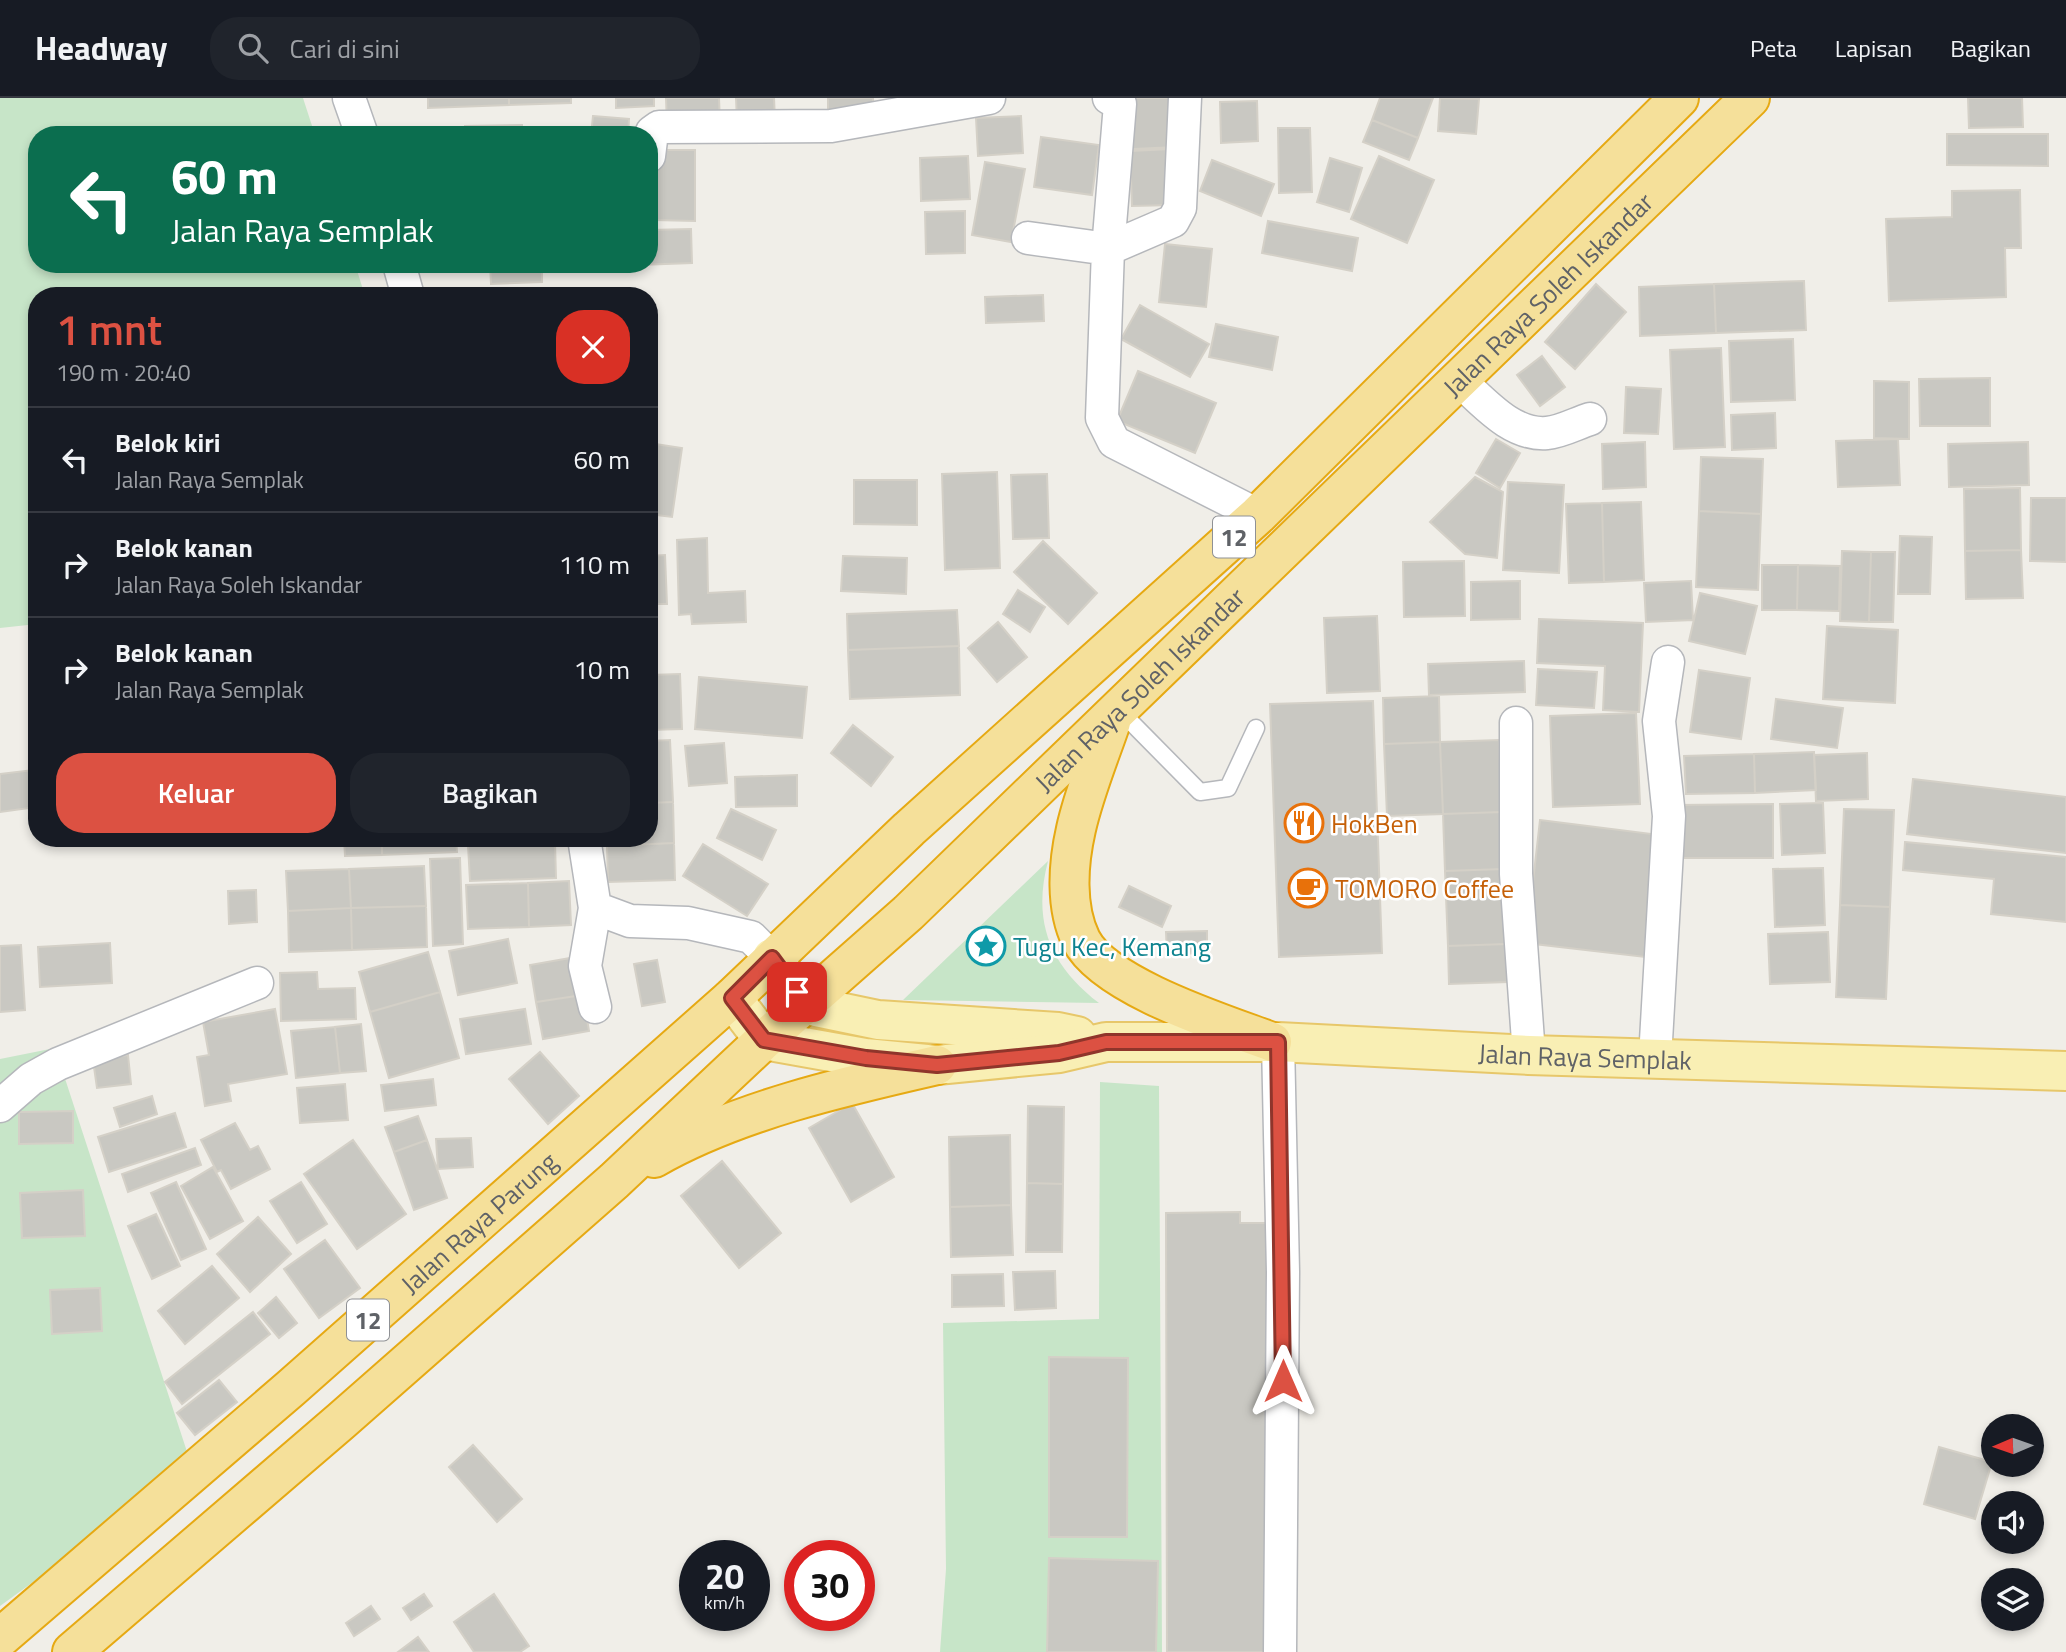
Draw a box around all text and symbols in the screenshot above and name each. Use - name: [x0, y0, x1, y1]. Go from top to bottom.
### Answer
- search box: [210, 17, 700, 80]
- text: Headway: [35, 23, 168, 73]
- icon: search: [234, 29, 272, 67]
- text: Cari di sini: [290, 29, 400, 68]
- text: Peta: [1750, 30, 1797, 66]
- text: Lapisan: [1835, 30, 1912, 66]
- text: Bagikan: [1950, 30, 2031, 66]
- text: 60 m: [171, 138, 278, 213]
- icon: left: [56, 154, 147, 245]
- street label: Jalan Raya Soleh Iskandar: [1433, 183, 1662, 405]
- text: Jalan Raya Semplak: [171, 206, 434, 254]
- text: 1 mnt: [56, 297, 162, 361]
- button: close: [556, 310, 630, 384]
- text: 190 m · 20:40: [56, 355, 191, 390]
- text: Belok kiri: [115, 423, 221, 462]
- text: 60 m: [573, 440, 630, 479]
- icon: left: [56, 441, 94, 479]
- text: Jalan Raya Semplak: [115, 462, 304, 497]
- road number: 12: [1213, 516, 1255, 558]
- text: Belok kanan: [115, 528, 253, 567]
- text: 110 m: [559, 545, 630, 584]
- icon: right: [56, 546, 94, 584]
- text: Jalan Raya Soleh Iskandar: [115, 567, 362, 602]
- street label: Jalan Raya Soleh Iskandar: [1025, 578, 1253, 800]
- text: Belok kanan: [115, 633, 253, 672]
- text: 10 m: [573, 650, 630, 689]
- icon: right: [56, 651, 94, 689]
- text: Jalan Raya Semplak: [115, 672, 304, 707]
- button: Keluar: [56, 753, 336, 833]
- button: Bagikan: [350, 753, 630, 833]
- restaurant icon: HokBen: [1283, 802, 1325, 844]
- place label: HokBen: [1331, 804, 1418, 843]
- cafe icon: TOMORO Coffee: [1287, 867, 1329, 909]
- place label: TOMORO Coffee: [1335, 869, 1514, 908]
- place icon: Tugu Kec, Kemang: [965, 925, 1007, 967]
- place label: Tugu Kec, Kemang: [1013, 927, 1211, 966]
- pin: [767, 962, 827, 1022]
- icon: arrive: [778, 973, 816, 1011]
- street label: Jalan Raya Semplak: [1477, 1033, 1692, 1079]
- street label: Jalan Raya Parung: [392, 1142, 566, 1302]
- road number: 12: [347, 1300, 389, 1340]
- position arrow: [1246, 1344, 1320, 1418]
- north arrow: [1981, 1414, 2044, 1477]
- map controls: [1981, 1414, 2044, 1631]
- button: sound: [1981, 1491, 2044, 1554]
- speed limit sign: 30: [784, 1540, 875, 1631]
- text: 20: [705, 1549, 744, 1603]
- button: layers: [1981, 1568, 2044, 1631]
- text: km/h: [704, 1589, 745, 1616]

